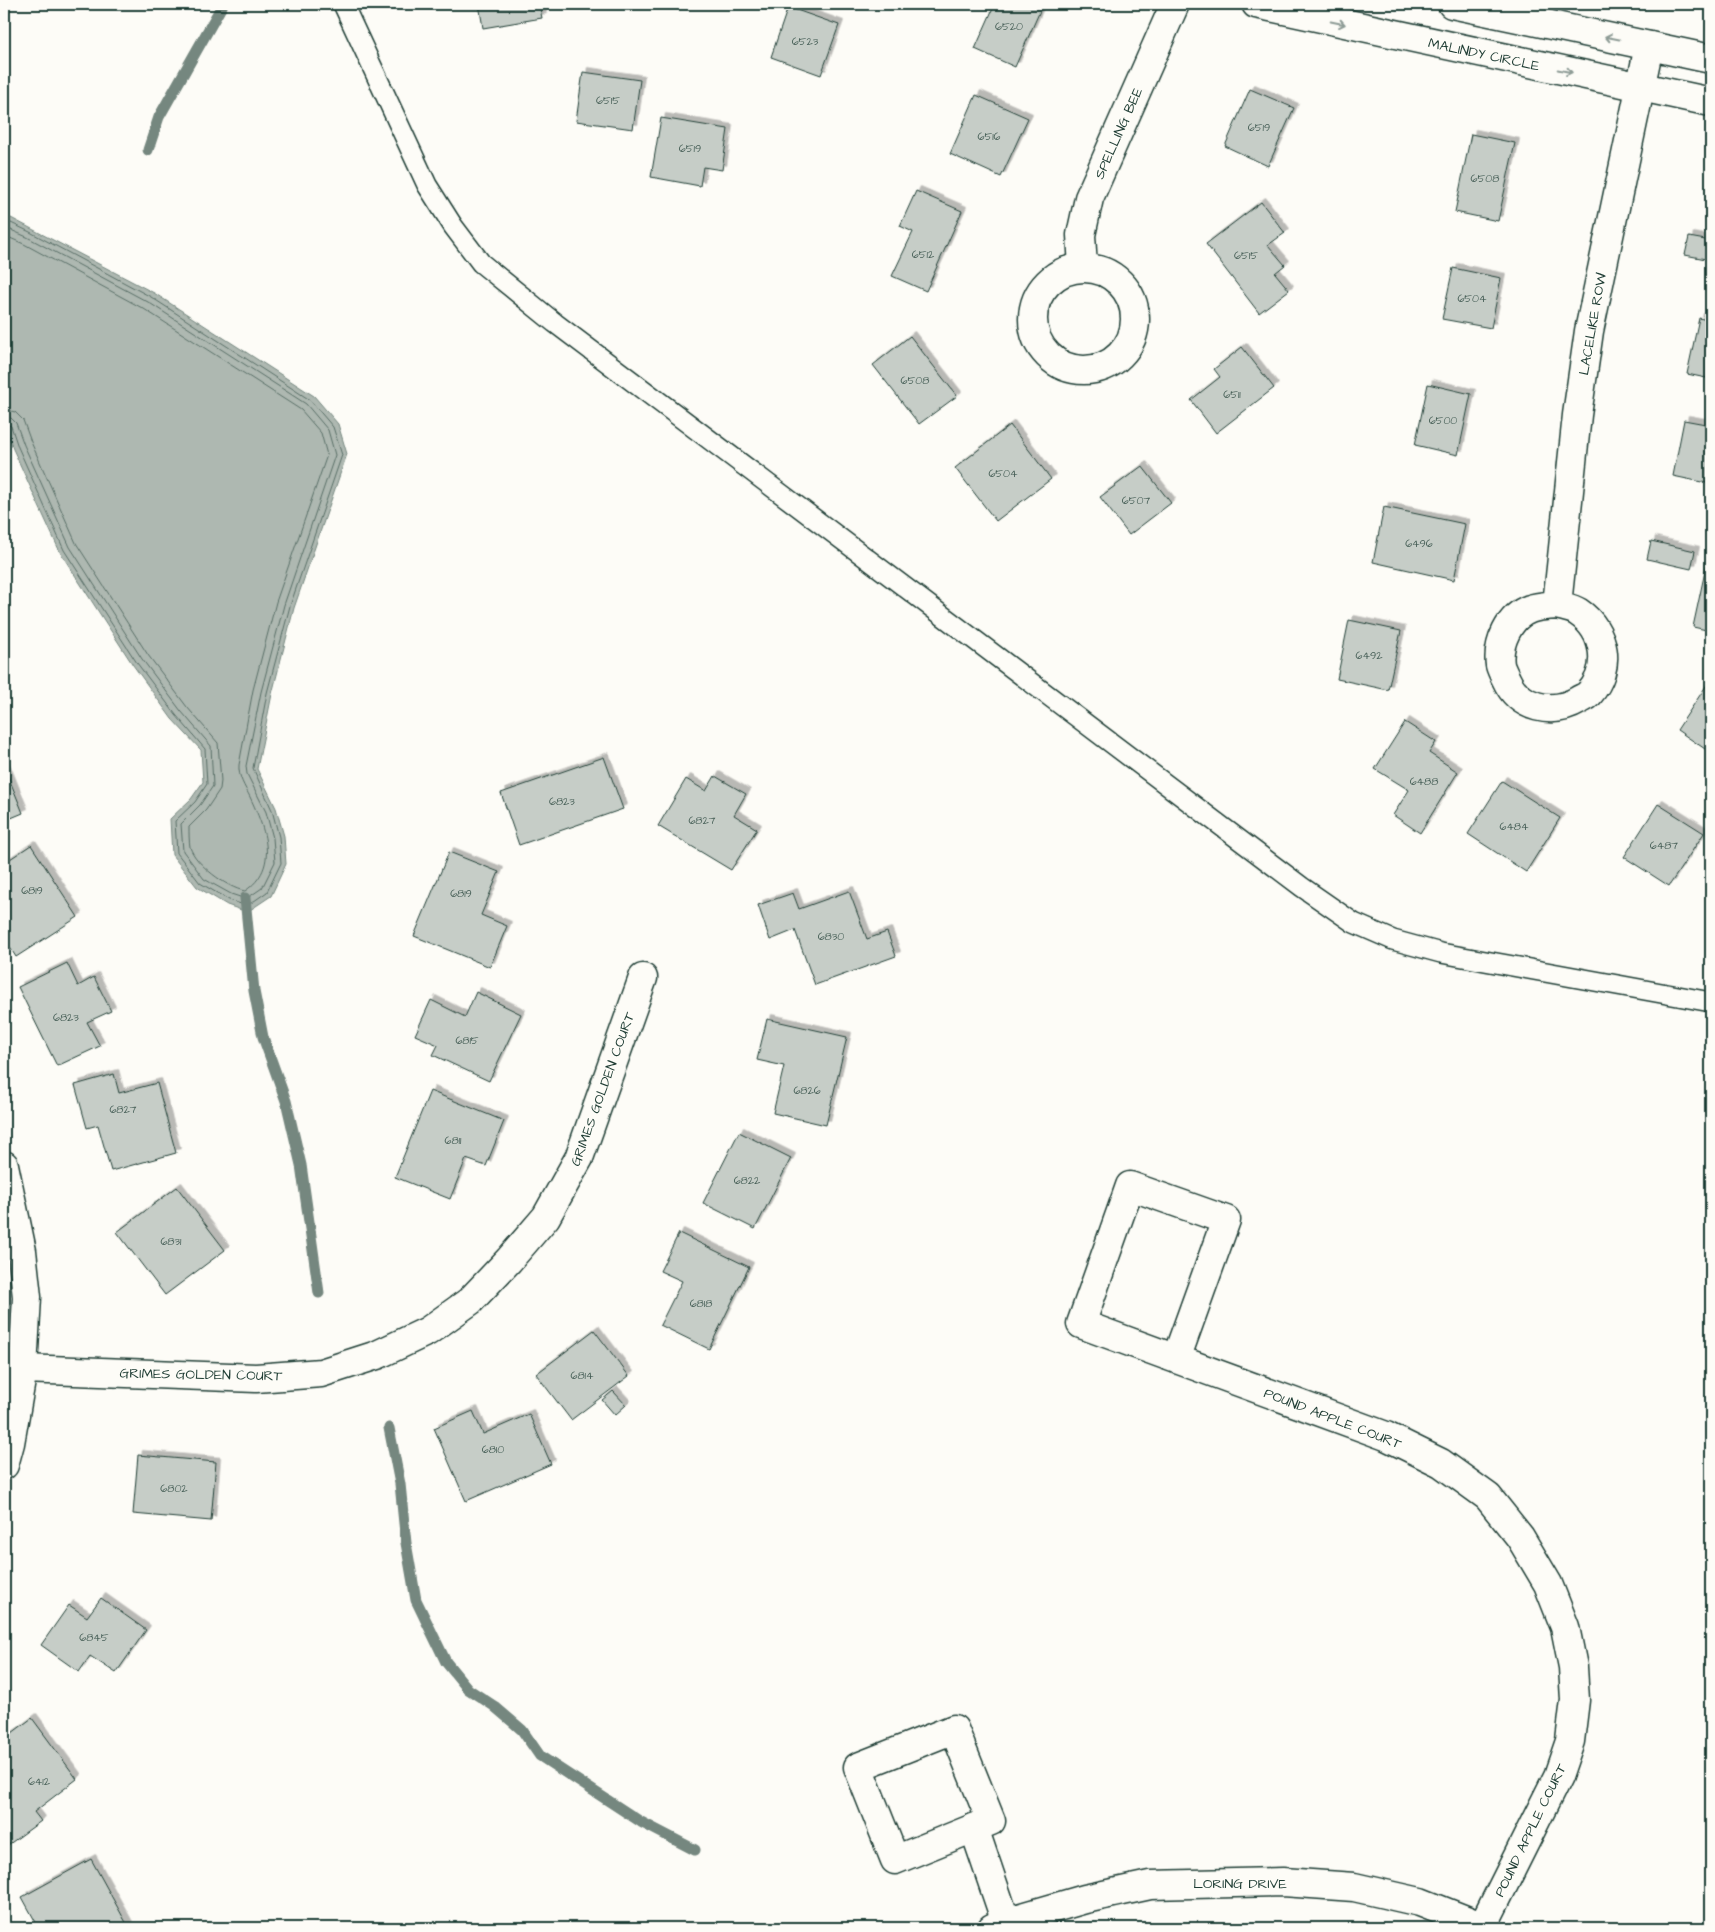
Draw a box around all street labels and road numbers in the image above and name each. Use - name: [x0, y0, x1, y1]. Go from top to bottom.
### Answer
- street label: MALINDY CIRCLE: [1426, 33, 1542, 77]
- street label: SPELLING BEE: [1090, 84, 1148, 182]
- street label: LACELIKE ROW: [1574, 271, 1612, 377]
- street label: GRIMES GOLDEN COURT: [566, 1009, 640, 1169]
- street label: GRIMES GOLDEN COURT: [120, 1364, 283, 1386]
- street label: POUND APPLE COURT: [1261, 1383, 1405, 1455]
- street label: POUND APPLE COURT: [1490, 1760, 1572, 1900]
- street label: LORING DRIVE: [1193, 1874, 1287, 1894]

